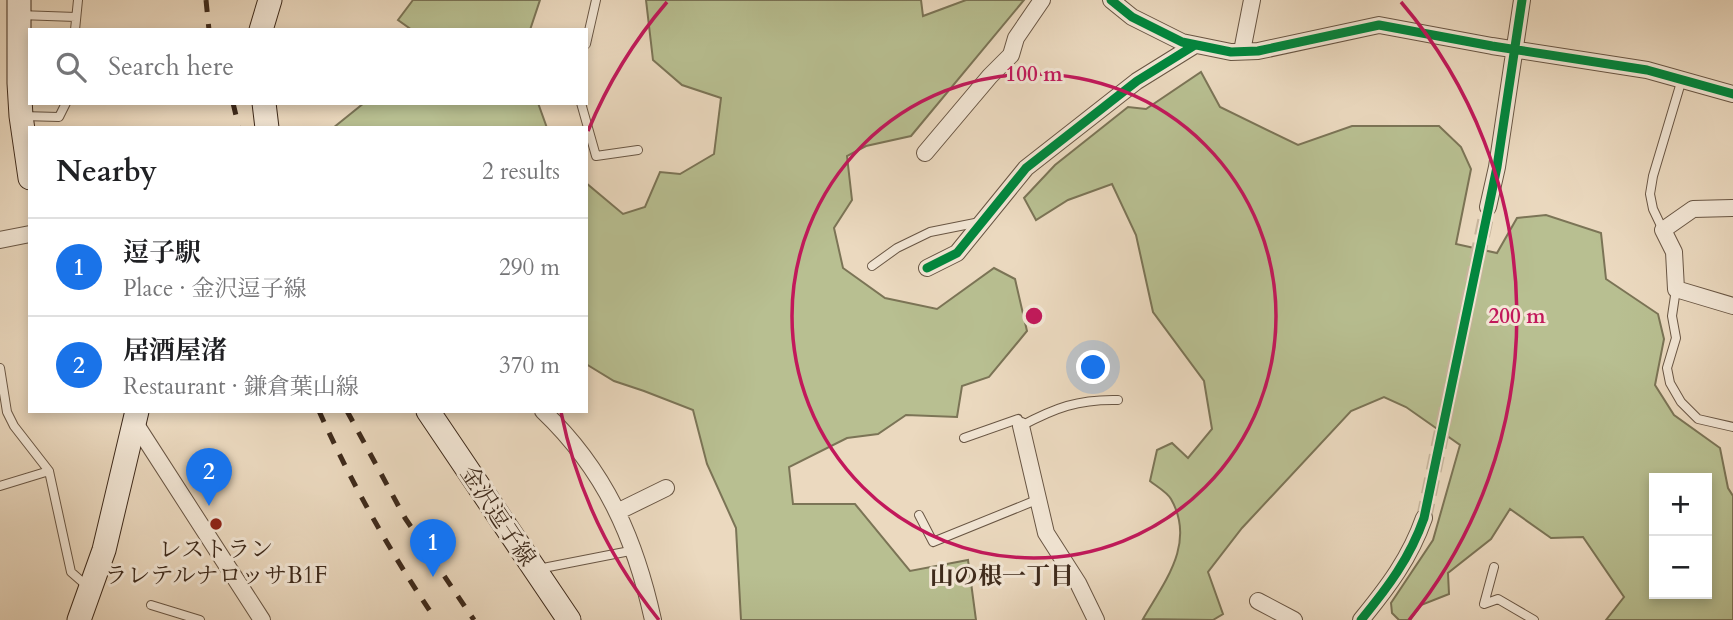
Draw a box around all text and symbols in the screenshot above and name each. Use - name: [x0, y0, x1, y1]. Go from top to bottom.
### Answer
- search box: [28, 28, 588, 105]
- icon: search: [52, 48, 90, 86]
- text: Search here: [108, 49, 234, 84]
- text: 100 m: [1005, 60, 1063, 89]
- text: Nearby: [56, 151, 157, 192]
- text: 2 results: [482, 156, 560, 187]
- text: 逗子駅: [123, 235, 201, 270]
- text: 1: [73, 252, 85, 283]
- text: 290 m: [499, 252, 560, 283]
- text: Place · 金沢逗子線: [123, 273, 307, 304]
- text: 200 m: [1488, 302, 1546, 331]
- centre of rings: [1022, 304, 1046, 328]
- text: 居酒屋渚: [123, 333, 227, 368]
- text: 2: [73, 350, 85, 381]
- text: 370 m: [499, 350, 560, 381]
- your location: [1076, 350, 1110, 384]
- text: Restaurant · 鎌倉葉山線: [123, 371, 359, 402]
- pin: 2: [186, 448, 232, 506]
- street label: 金沢逗子線: [453, 460, 543, 572]
- map controls: [1649, 473, 1712, 599]
- button: +: [1649, 473, 1712, 536]
- marker: レストラン ラレテルナロッサB1F: [208, 516, 224, 532]
- pin: 1: [410, 519, 456, 577]
- place label: レストラン ラレテルナロッサB1F: [105, 534, 327, 591]
- button: −: [1649, 536, 1712, 599]
- district label: 山の根一丁目: [930, 560, 1074, 593]

